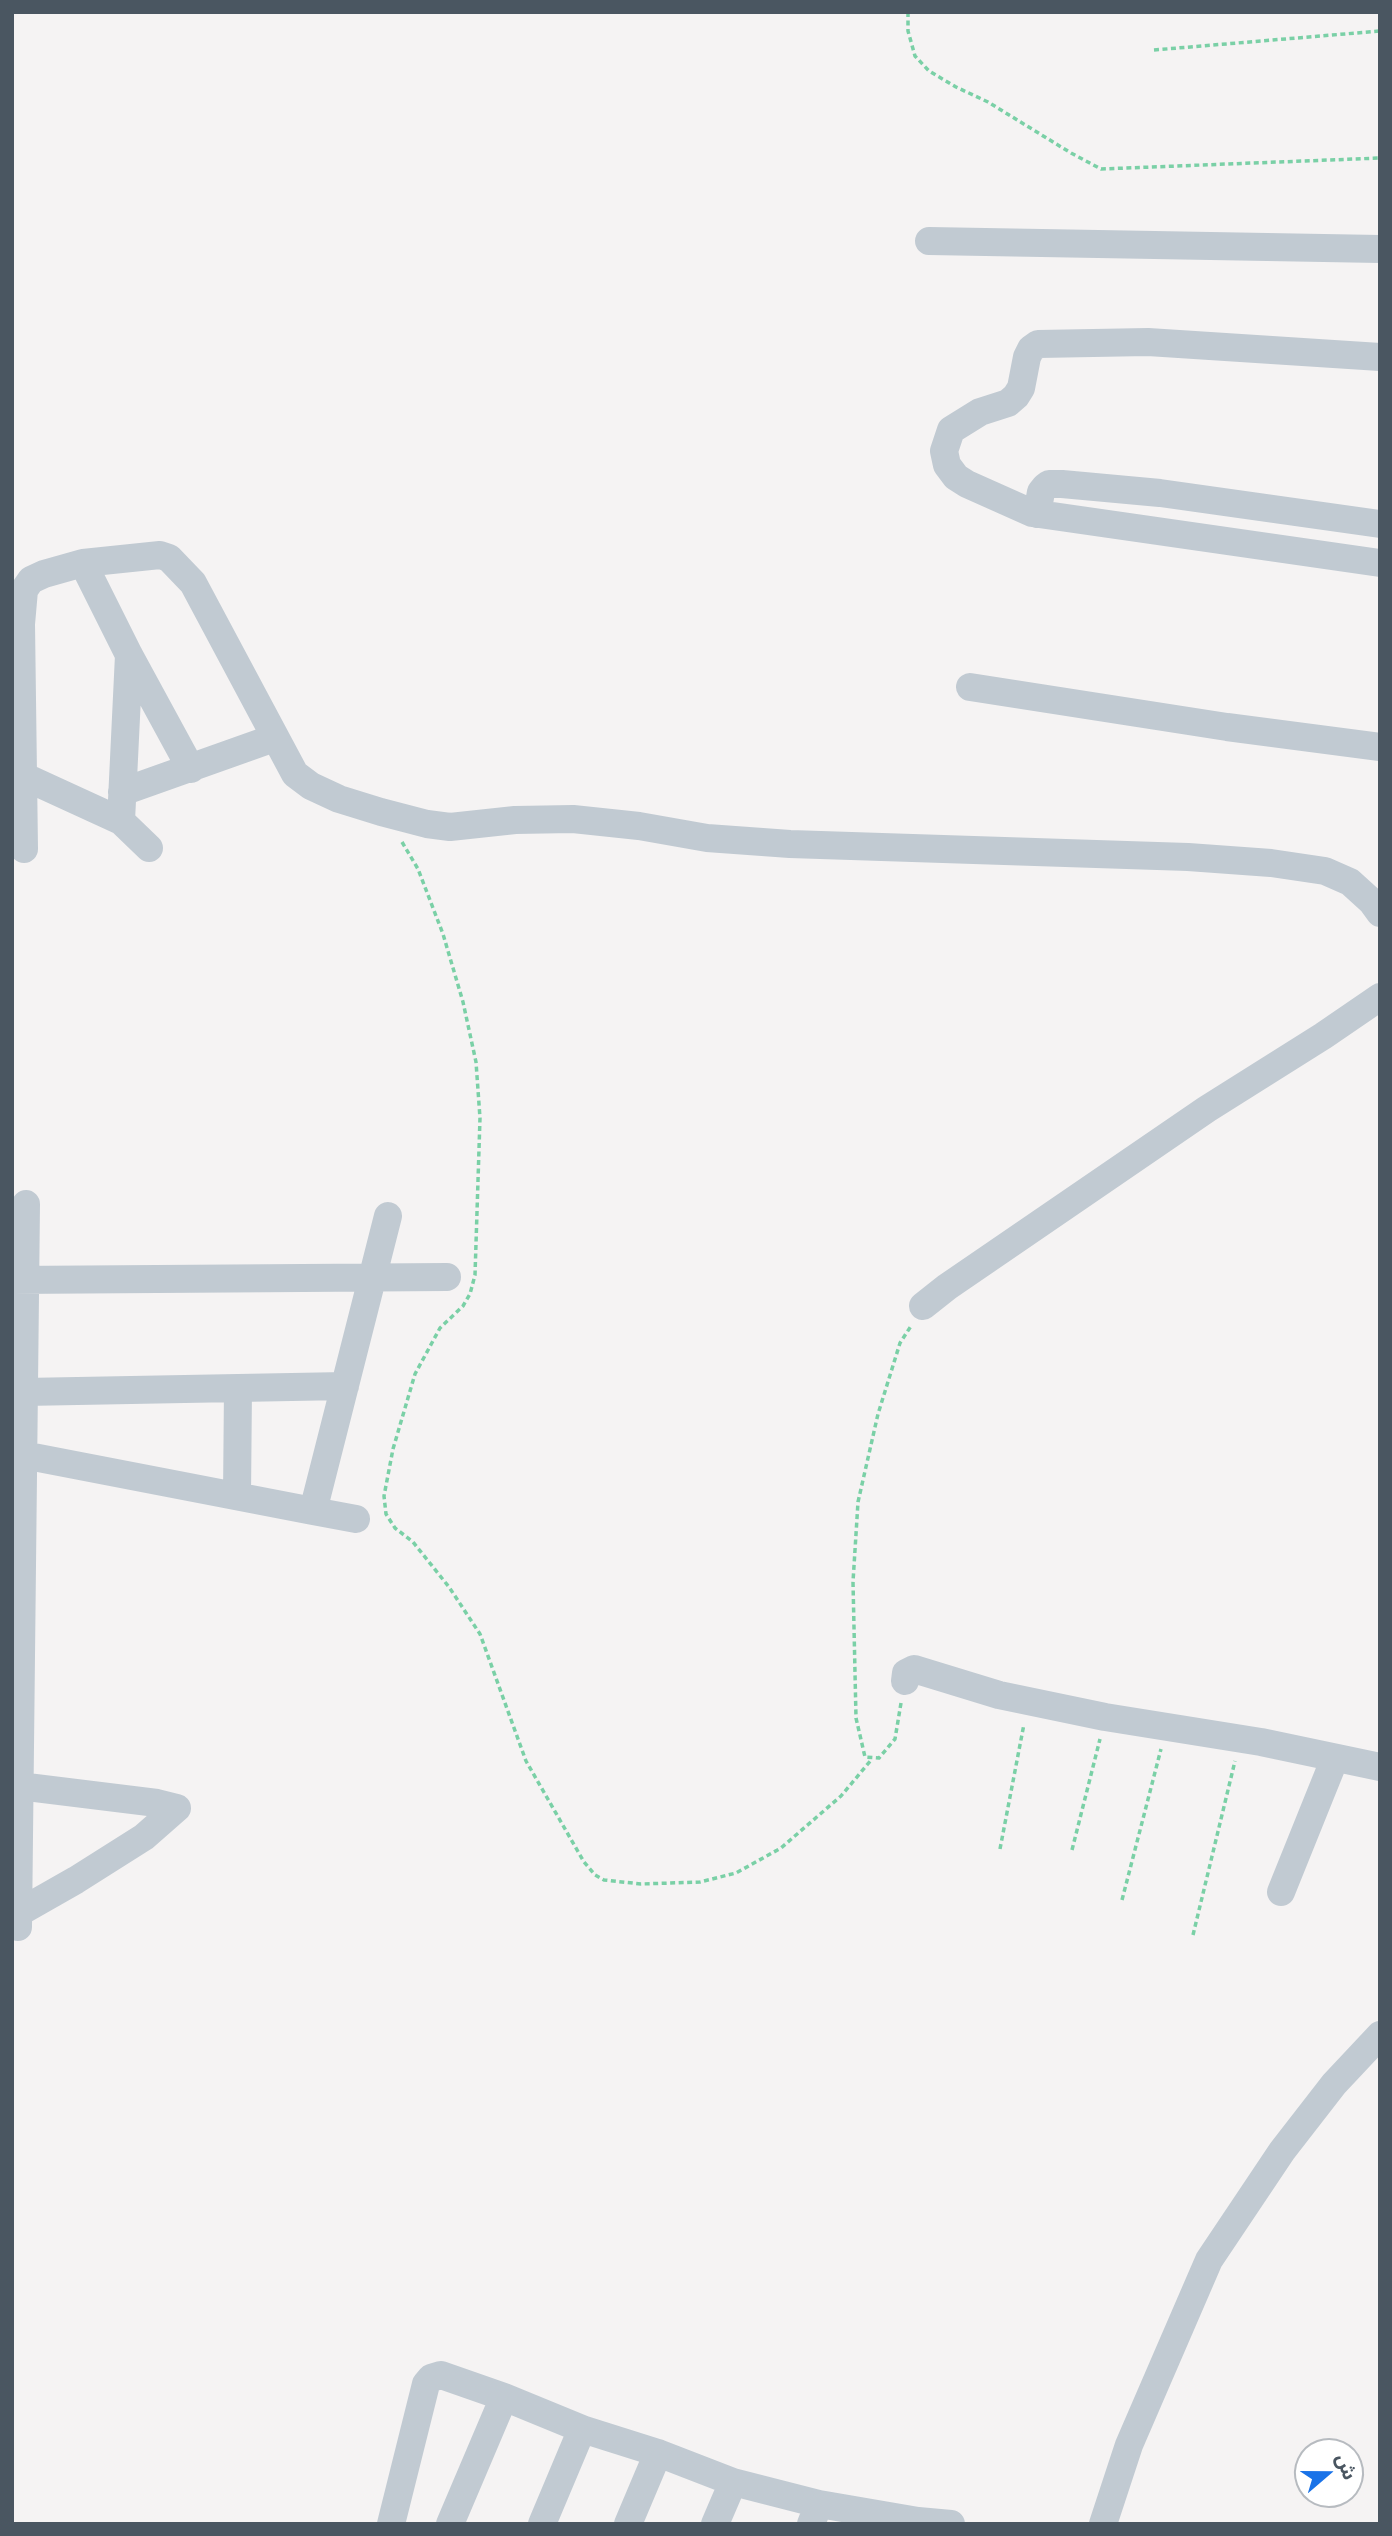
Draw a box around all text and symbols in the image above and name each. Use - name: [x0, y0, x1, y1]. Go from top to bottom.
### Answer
- north arrow: [1294, 2438, 1364, 2508]
- text: ش: [1329, 2449, 1365, 2484]

